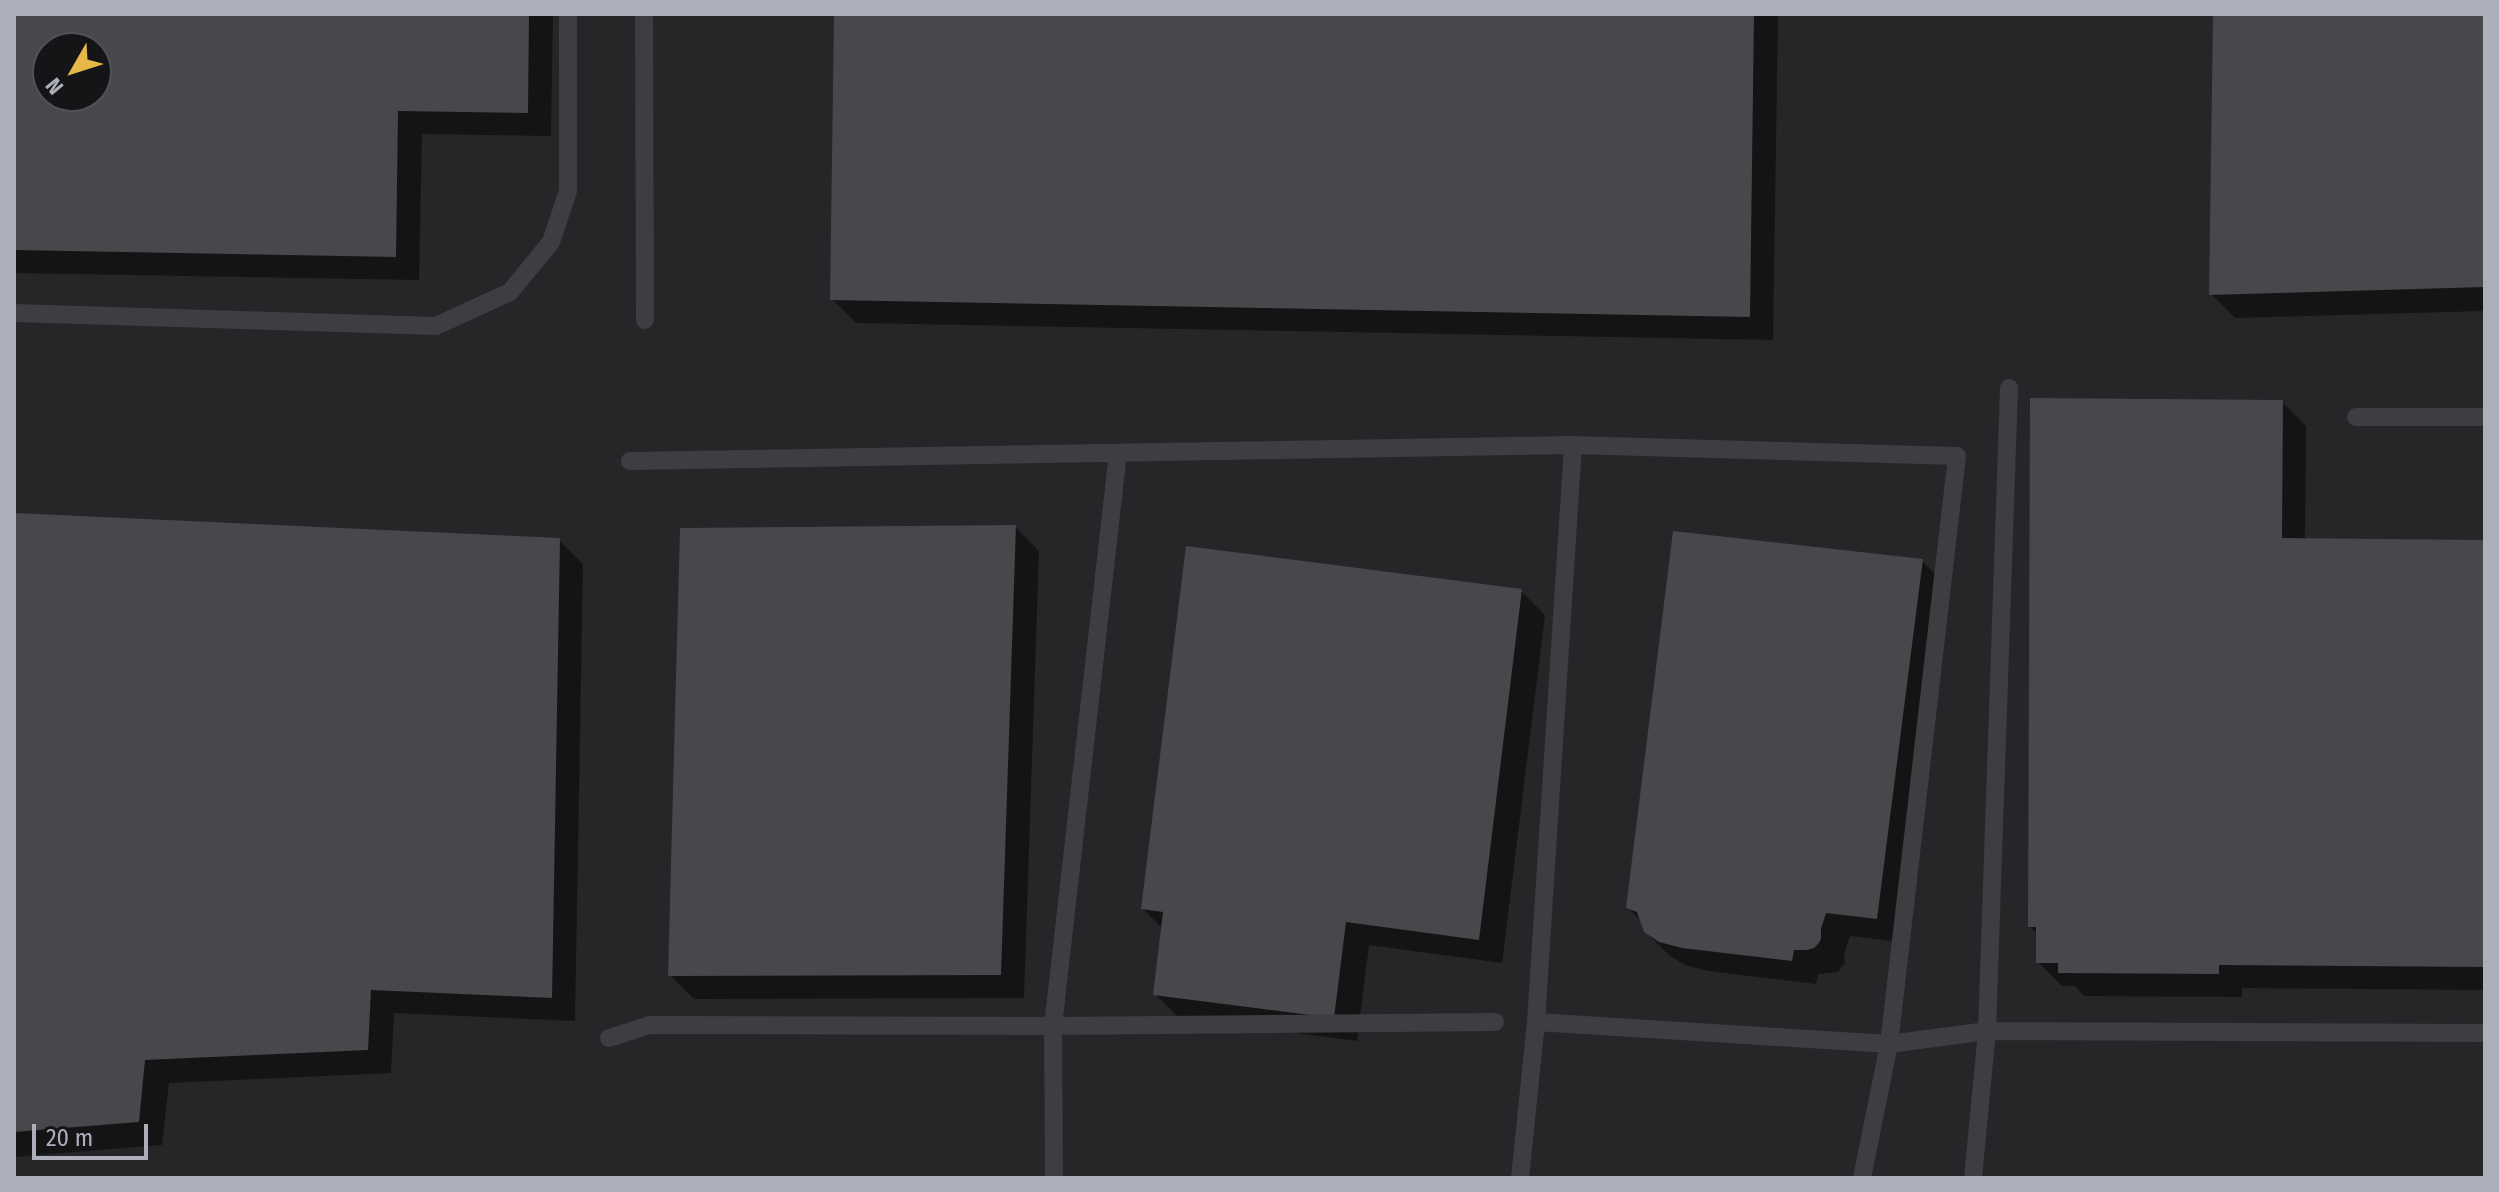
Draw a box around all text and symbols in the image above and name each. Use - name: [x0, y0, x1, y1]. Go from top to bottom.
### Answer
- north arrow: [32, 32, 112, 112]
- text: N: [40, 73, 69, 100]
- scale bar: [36, 1108, 152, 1158]
- text: 20 m: [46, 1124, 93, 1152]

